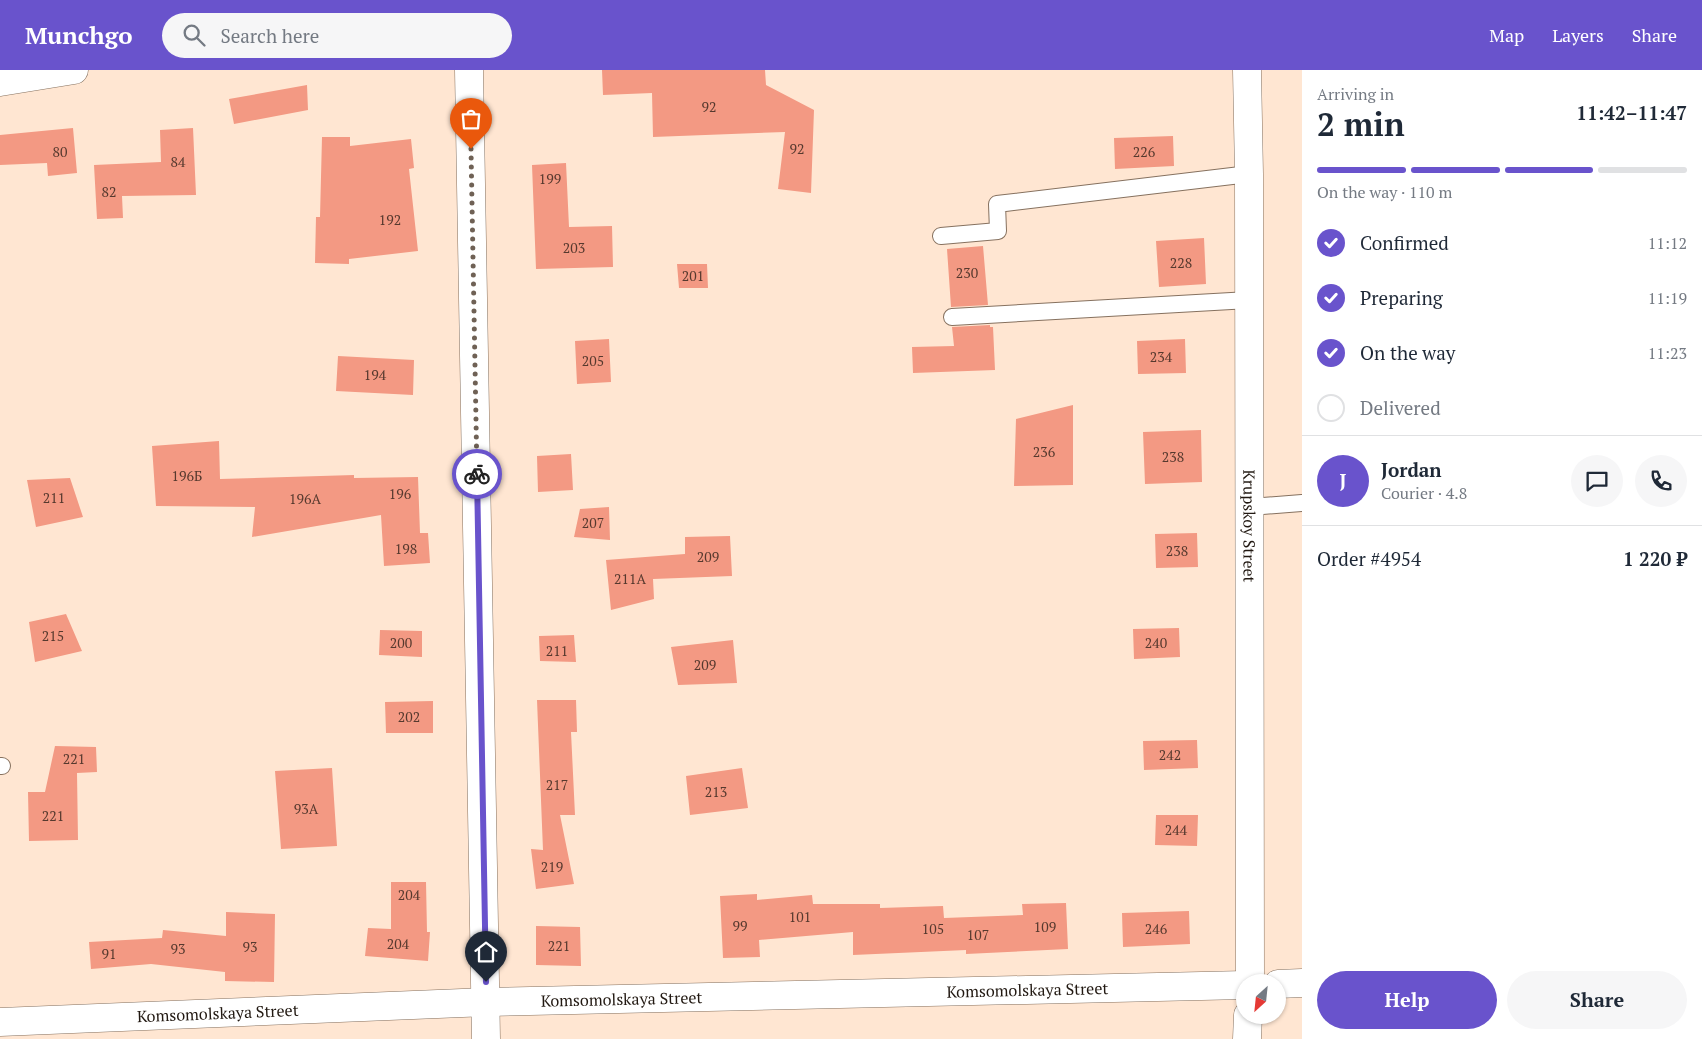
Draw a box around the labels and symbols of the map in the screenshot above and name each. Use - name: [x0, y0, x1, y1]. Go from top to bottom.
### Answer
- house number: 92: [702, 97, 716, 116]
- pin: [450, 98, 492, 149]
- house number: 92: [790, 139, 804, 158]
- house number: 80: [53, 142, 67, 161]
- house number: 226: [1133, 142, 1156, 161]
- house number: 84: [171, 152, 186, 171]
- house number: 199: [539, 169, 561, 188]
- house number: 82: [102, 182, 116, 201]
- house number: 192: [379, 210, 401, 229]
- house number: 203: [563, 238, 585, 257]
- house number: 228: [1170, 253, 1192, 272]
- house number: 230: [956, 263, 978, 282]
- house number: 201: [682, 266, 704, 285]
- house number: 234: [1150, 347, 1173, 366]
- house number: 205: [582, 351, 604, 370]
- house number: 194: [364, 365, 387, 384]
- house number: 236: [1033, 442, 1056, 461]
- house number: 238: [1162, 447, 1184, 466]
- courier: [452, 449, 502, 499]
- house number: 196Б: [172, 466, 202, 485]
- street label: Krupskoy Street: [1238, 469, 1261, 583]
- house number: 196: [389, 484, 412, 503]
- house number: 211: [43, 488, 65, 507]
- house number: 196А: [289, 489, 321, 508]
- house number: 207: [582, 513, 604, 532]
- house number: 198: [395, 539, 417, 558]
- house number: 238: [1166, 541, 1188, 560]
- house number: 209: [697, 547, 719, 566]
- house number: 211А: [614, 569, 646, 588]
- house number: 215: [42, 626, 64, 645]
- house number: 200: [390, 633, 412, 652]
- house number: 240: [1145, 633, 1167, 652]
- house number: 211: [546, 641, 568, 660]
- house number: 209: [694, 655, 716, 674]
- house number: 202: [398, 707, 420, 726]
- house number: 242: [1159, 745, 1181, 764]
- house number: 221: [63, 749, 85, 768]
- house number: 217: [546, 775, 568, 794]
- house number: 213: [705, 782, 727, 801]
- house number: 93А: [294, 799, 319, 818]
- house number: 221: [42, 806, 64, 825]
- house number: 244: [1165, 820, 1188, 839]
- house number: 219: [541, 857, 563, 876]
- house number: 204: [398, 885, 421, 904]
- house number: 101: [789, 907, 811, 926]
- house number: 99: [733, 916, 747, 935]
- house number: 109: [1034, 917, 1056, 936]
- house number: 105: [922, 919, 944, 938]
- house number: 246: [1145, 919, 1168, 938]
- house number: 107: [967, 925, 989, 944]
- pin: [465, 931, 507, 982]
- house number: 204: [387, 934, 410, 953]
- house number: 221: [548, 936, 570, 955]
- house number: 93: [243, 937, 257, 956]
- house number: 93: [171, 939, 185, 958]
- house number: 91: [102, 944, 116, 963]
- north arrow: [1236, 974, 1286, 1024]
- street label: Komsomolskaya Street: [946, 977, 1109, 1003]
- street label: Komsomolskaya Street: [541, 986, 703, 1012]
- street label: Komsomolskaya Street: [137, 999, 299, 1027]

